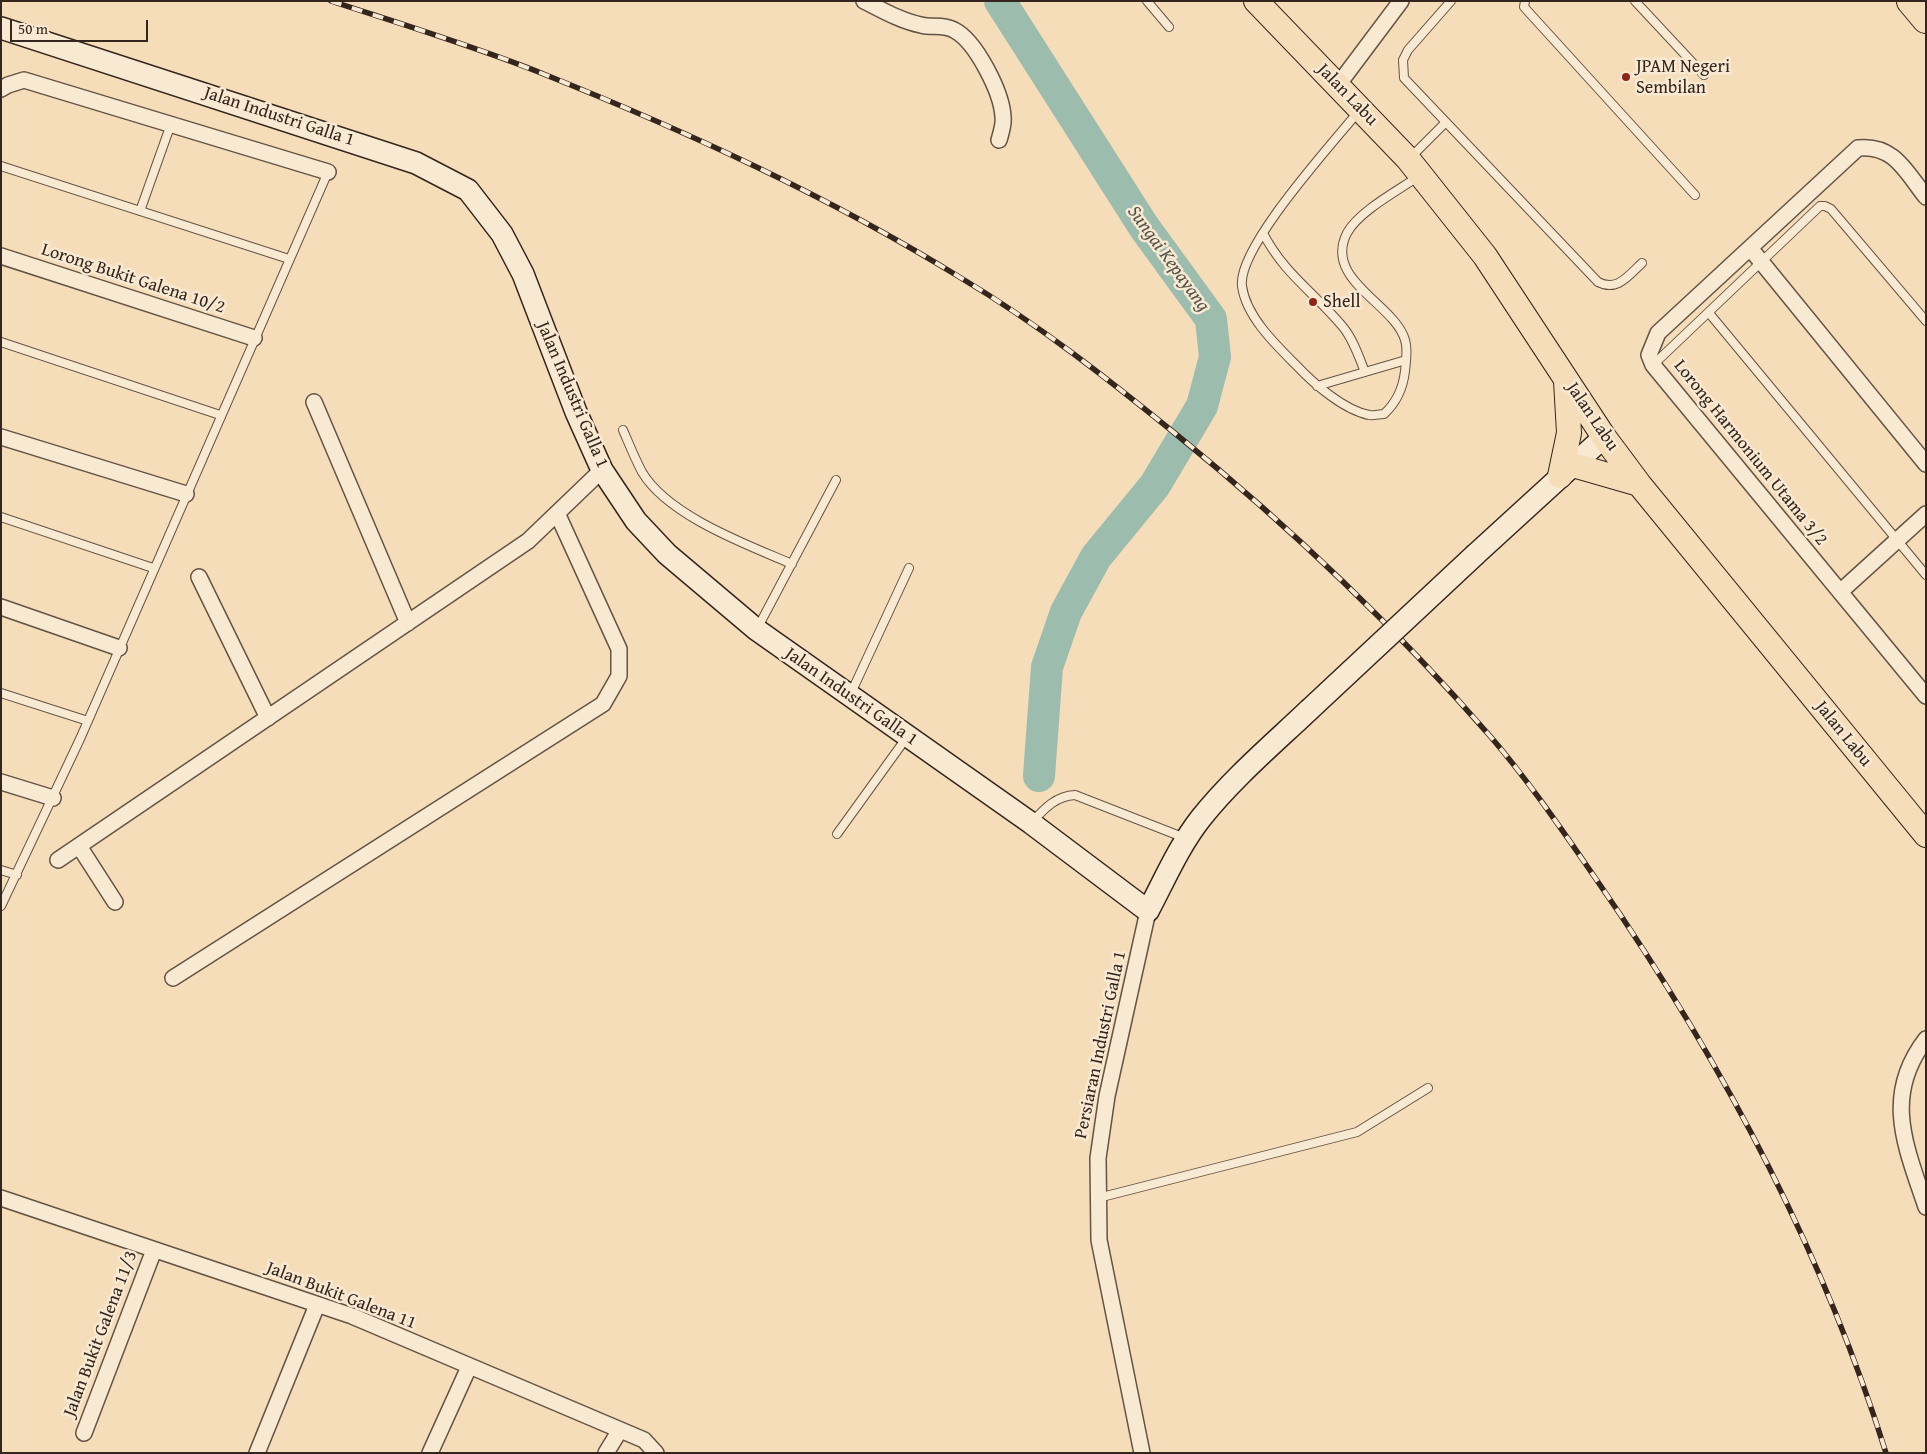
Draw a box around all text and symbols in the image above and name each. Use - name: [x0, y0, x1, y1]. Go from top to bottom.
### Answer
- scale bar: [12, 10, 150, 42]
- text: 50 m: [18, 18, 48, 39]
- place label: JPAM Negeri Sembilan: [1636, 56, 1730, 98]
- street label: Jalan Labu: [1312, 59, 1382, 131]
- marker: JPAM Negeri Sembilan: [1620, 71, 1632, 83]
- street label: Jalan Industri Galla 1: [201, 82, 357, 152]
- water label: Sungai Kepayang: [1122, 202, 1214, 316]
- street label: Lorong Bukit Galena 10/2: [39, 239, 227, 319]
- place label: Shell: [1323, 291, 1360, 313]
- marker: Shell: [1307, 296, 1319, 308]
- street label: Jalan Industri Galla 1: [531, 318, 613, 472]
- street label: Lorong Harmonium Utama 3/2: [1668, 356, 1832, 550]
- street label: Jalan Labu: [1561, 379, 1623, 455]
- street label: Jalan Industri Galla 1: [780, 643, 922, 751]
- street label: Jalan Labu: [1810, 697, 1876, 771]
- street label: Persiaran Industri Galla 1: [1071, 949, 1131, 1141]
- street label: Jalan Bukit Galena 11/3: [59, 1248, 143, 1420]
- street label: Jalan Bukit Galena 11: [263, 1257, 419, 1335]

